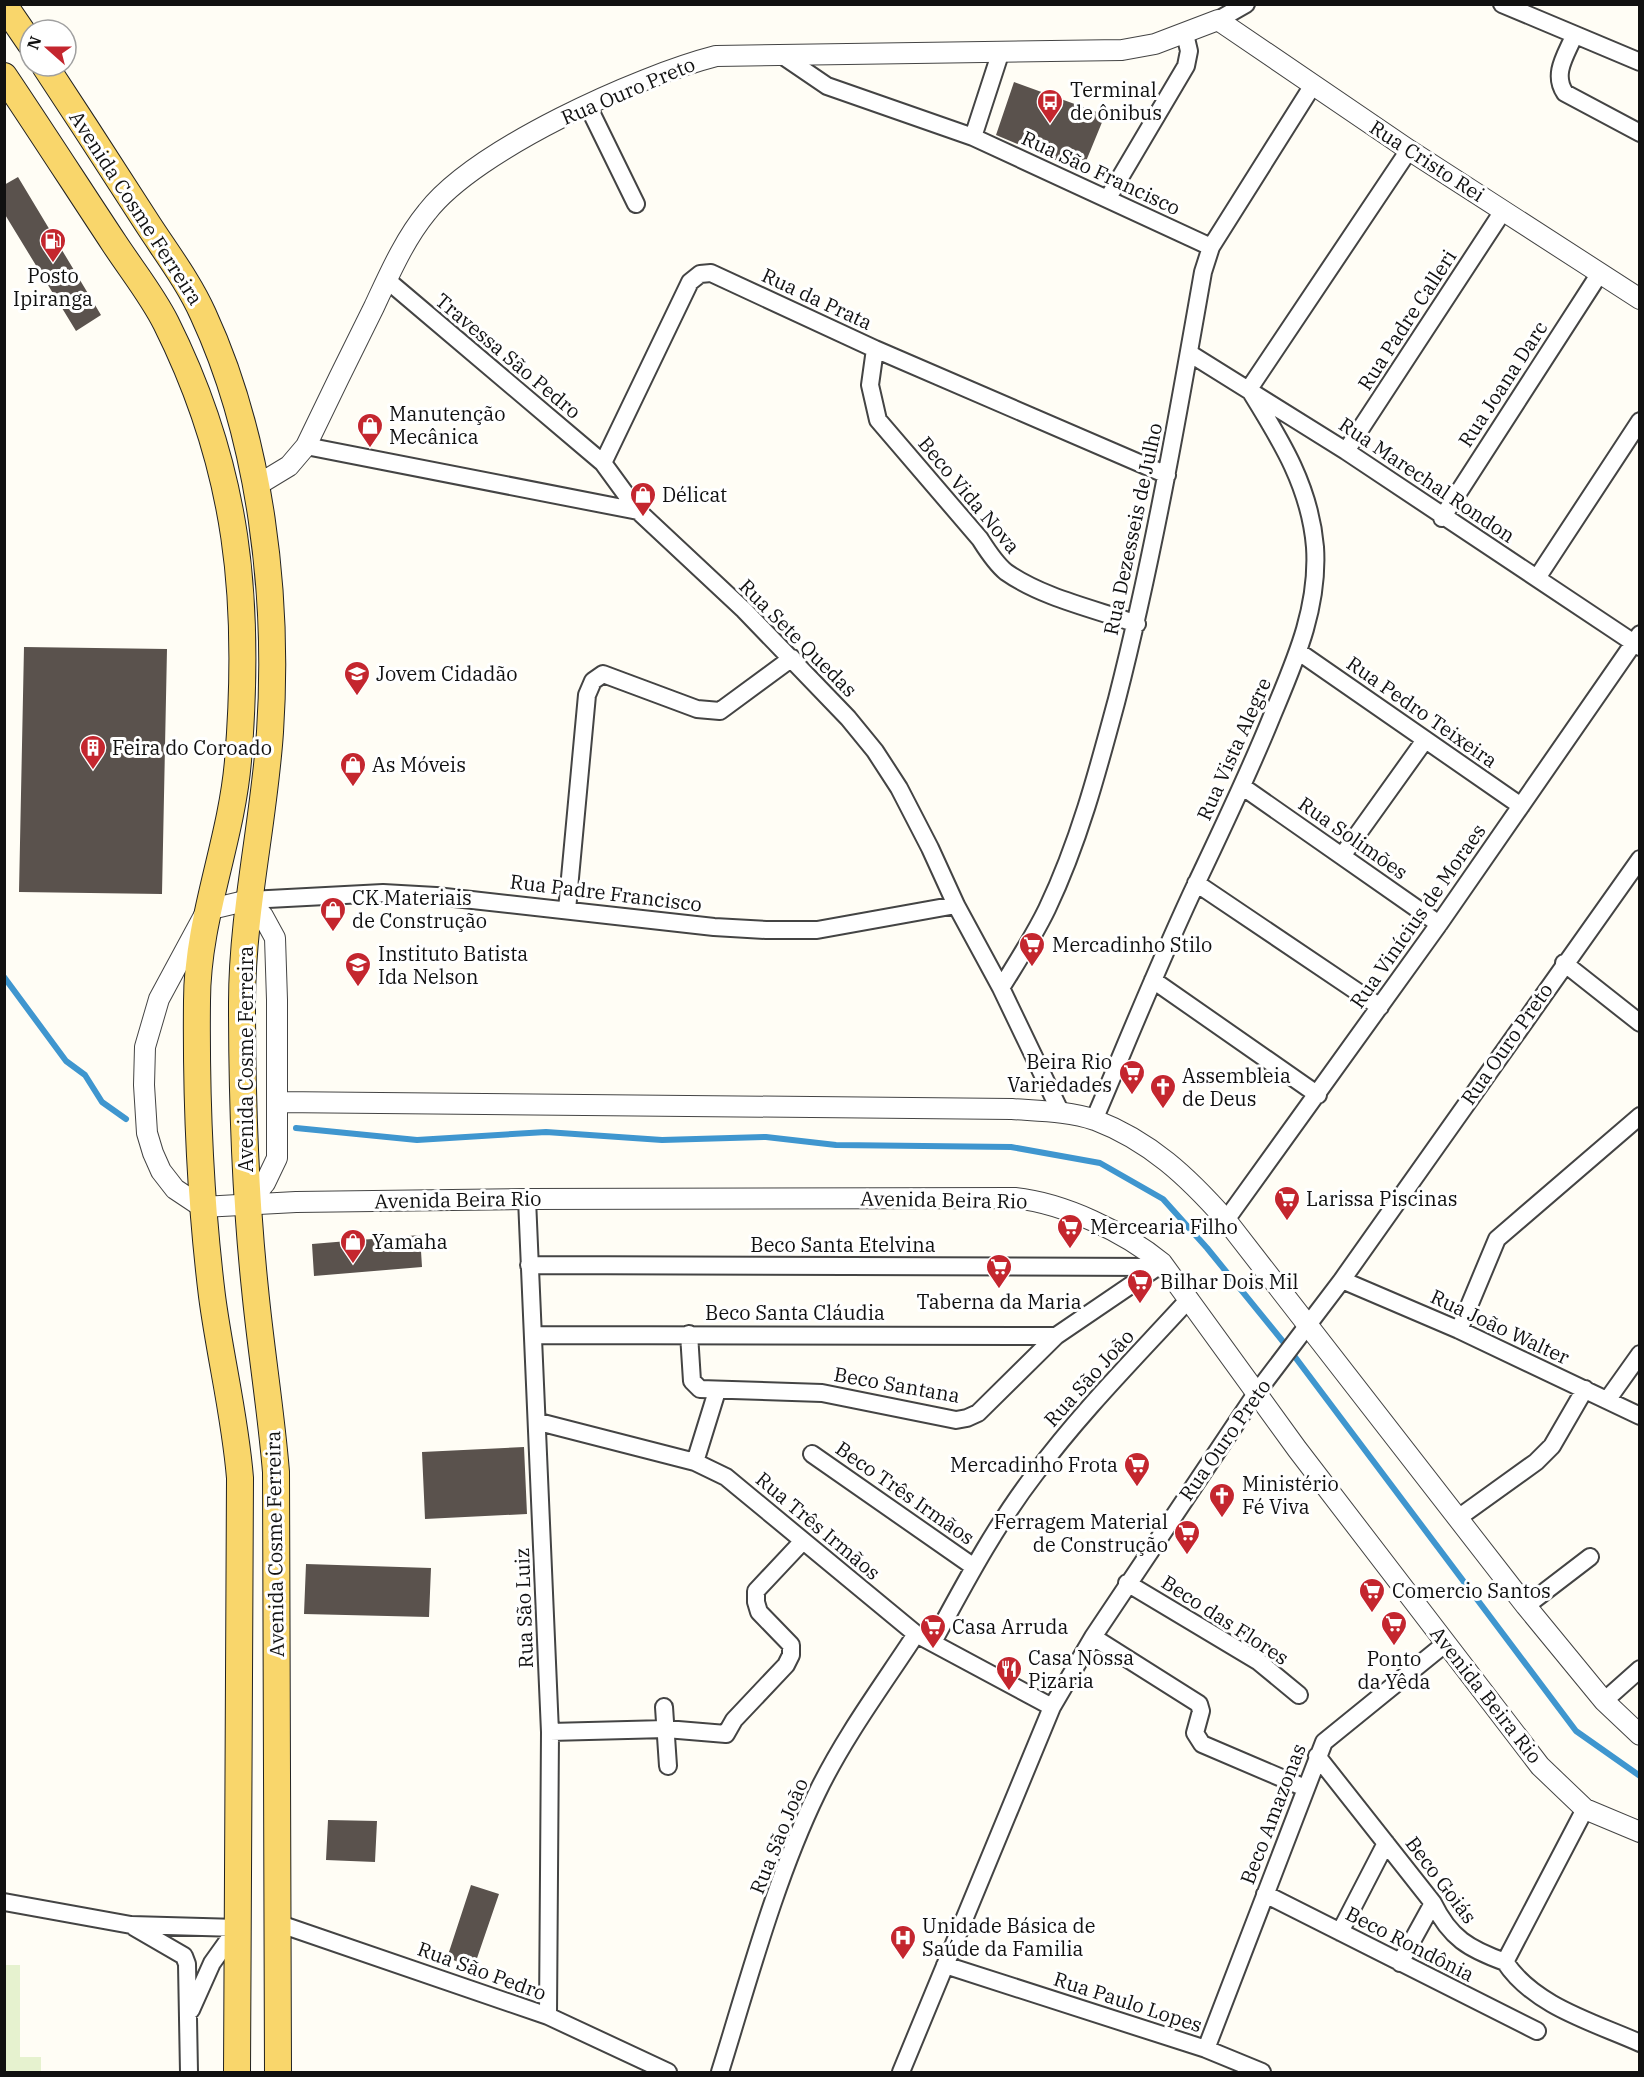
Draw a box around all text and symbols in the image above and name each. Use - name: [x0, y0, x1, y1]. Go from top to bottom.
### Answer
- north arrow: [18, 18, 78, 78]
- text: N: [22, 33, 46, 52]
- street label: Rua Ouro Preto: [557, 50, 699, 131]
- place label: Terminal de ônibus: [1070, 76, 1162, 126]
- bus stop icon: Terminal de ônibus: [1035, 87, 1065, 125]
- street label: Avenida Cosme Ferreira: [63, 105, 209, 310]
- street label: Rua Cristo Rei: [1365, 113, 1490, 208]
- street label: Rua São Francisco: [1017, 124, 1185, 221]
- fuel station icon: Posto Ipiranga: [38, 226, 68, 264]
- street label: Rua Padre Calleri: [1351, 244, 1462, 395]
- street label: Rua da Prata: [758, 261, 877, 336]
- place label: Posto Ipiranga: [13, 262, 93, 312]
- street label: Travessa São Pedro: [430, 287, 587, 425]
- street label: Rua Joana Darc: [1452, 315, 1553, 452]
- place label: Manutenção Mecânica: [389, 400, 506, 450]
- shop icon: Manutenção Mecânica: [355, 411, 385, 449]
- street label: Rua Marechal Rondon: [1334, 411, 1521, 549]
- street label: Rua Dezesseis de Julho: [1097, 420, 1168, 637]
- street label: Beco Vida Nova: [912, 430, 1026, 559]
- shop icon: Délicat: [628, 480, 658, 518]
- place label: Délicat: [662, 481, 727, 508]
- street label: Rua Sete Quedas: [733, 573, 863, 703]
- street label: Rua Pedro Teixeira: [1342, 649, 1503, 774]
- school or university icon: Jovem Cidadão: [342, 659, 372, 697]
- place label: Jovem Cidadão: [376, 660, 518, 687]
- street label: Rua Vista Alegre: [1190, 673, 1277, 824]
- building icon: Feira do Coroado: [78, 733, 108, 771]
- place label: Feira do Coroado: [112, 734, 272, 761]
- shop icon: As Móveis: [338, 750, 368, 788]
- place label: As Móveis: [372, 751, 466, 778]
- street label: Rua Solimões: [1293, 790, 1413, 885]
- street label: Rua Vinícius de Moraes: [1344, 818, 1492, 1013]
- street label: Rua Padre Francisco: [509, 867, 704, 918]
- place label: CK Materiais de Construção: [352, 884, 487, 934]
- shop icon: CK Materiais de Construção: [318, 895, 348, 933]
- supermarket icon: Mercadinho Stilo: [1017, 930, 1047, 968]
- place label: Mercadinho Stilo: [1052, 931, 1212, 958]
- place label: Instituto Batista Ida Nelson: [378, 940, 528, 990]
- street label: Avenida Cosme Ferreira: [232, 946, 259, 1172]
- school or university icon: Instituto Batista Ida Nelson: [343, 950, 373, 988]
- street label: Rua Ouro Preto: [1455, 977, 1559, 1110]
- place label: Beira Rio Variedades: [1007, 1048, 1112, 1098]
- supermarket icon: Beira Rio Variedades: [1117, 1058, 1147, 1096]
- place label: Assembleia de Deus: [1182, 1062, 1291, 1112]
- church icon: Assembleia de Deus: [1148, 1072, 1178, 1110]
- supermarket icon: Larissa Piscinas: [1272, 1184, 1302, 1222]
- street label: Avenida Beira Rio: [374, 1185, 542, 1214]
- street label: Avenida Beira Rio: [860, 1185, 1028, 1214]
- place label: Larissa Piscinas: [1306, 1185, 1458, 1212]
- supermarket icon: Mercearia Filho: [1055, 1212, 1085, 1250]
- place label: Mercearia Filho: [1090, 1213, 1238, 1240]
- shop icon: Yamaha: [338, 1227, 368, 1265]
- place label: Yamaha: [372, 1228, 448, 1255]
- street label: Beco Santa Etelvina: [750, 1231, 936, 1258]
- supermarket icon: Taberna da Maria: [984, 1252, 1014, 1290]
- supermarket icon: Bilhar Dois Mil: [1125, 1267, 1155, 1305]
- place label: Bilhar Dois Mil: [1160, 1268, 1298, 1295]
- street label: Rua João Walter: [1426, 1283, 1574, 1371]
- place label: Taberna da Maria: [916, 1288, 1082, 1315]
- street label: Beco Santa Cláudia: [705, 1299, 885, 1326]
- street label: Rua São João: [1038, 1323, 1140, 1432]
- street label: Beco Santana: [832, 1360, 962, 1409]
- street label: Rua Ouro Preto: [1173, 1373, 1277, 1506]
- street label: Avenida Cosme Ferreira: [259, 1431, 290, 1657]
- street label: Beco Três Irmãos: [831, 1435, 980, 1551]
- supermarket icon: Mercadinho Frota: [1122, 1450, 1152, 1488]
- place label: Mercadinho Frota: [950, 1451, 1118, 1478]
- street label: Rua Três Irmãos: [750, 1466, 886, 1586]
- place label: Ministério Fé Viva: [1242, 1470, 1339, 1520]
- church icon: Ministério Fé Viva: [1207, 1481, 1237, 1519]
- place label: Ferragem Material de Construção: [994, 1508, 1168, 1558]
- supermarket icon: Ferragem Material de Construção: [1172, 1518, 1202, 1556]
- street label: Rua São Luiz: [508, 1547, 539, 1669]
- street label: Beco das Flores: [1156, 1568, 1294, 1671]
- supermarket icon: Comercio Santos: [1357, 1576, 1387, 1614]
- place label: Comercio Santos: [1392, 1577, 1551, 1604]
- supermarket icon: Ponto da Yêda: [1379, 1609, 1409, 1647]
- supermarket icon: Casa Arruda: [918, 1612, 948, 1650]
- place label: Casa Arruda: [952, 1613, 1068, 1640]
- street label: Avenida Beira Rio: [1424, 1621, 1548, 1769]
- place label: Casa Nossa Pizaria: [1028, 1644, 1134, 1694]
- place label: Ponto da Yêda: [1358, 1645, 1431, 1695]
- restaurant icon: Casa Nossa Pizaria: [994, 1654, 1024, 1692]
- street label: Beco Amazonas: [1233, 1740, 1312, 1888]
- street label: Rua São João: [743, 1774, 814, 1898]
- street label: Beco Goiás: [1400, 1831, 1483, 1929]
- street label: Beco Rondônia: [1341, 1900, 1479, 1988]
- place label: Unidade Básica de Saúde da Familia: [922, 1912, 1095, 1962]
- hospital icon: Unidade Básica de Saúde da Familia: [888, 1923, 918, 1961]
- street label: Rua São Pedro: [414, 1935, 550, 2006]
- street label: Rua Paulo Lopes: [1050, 1965, 1206, 2038]

